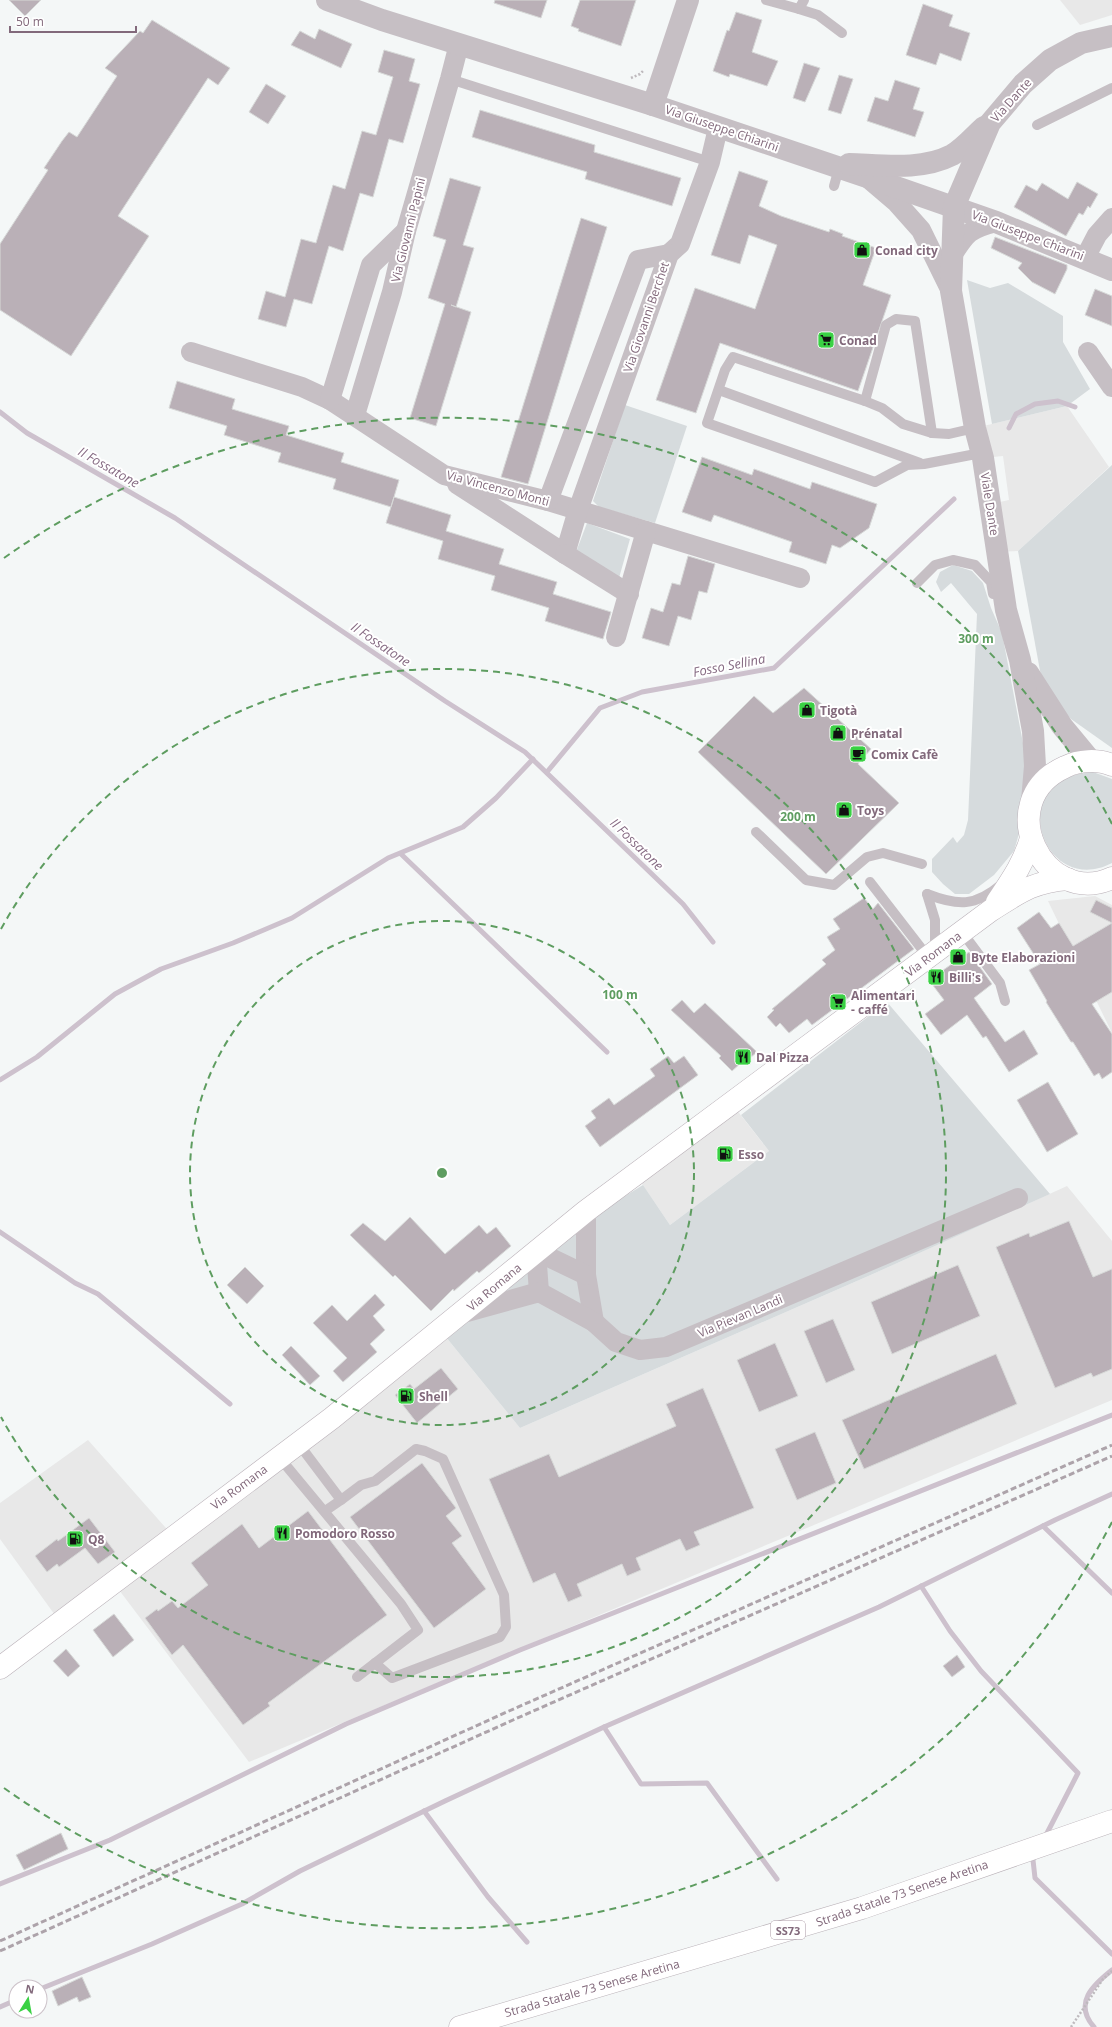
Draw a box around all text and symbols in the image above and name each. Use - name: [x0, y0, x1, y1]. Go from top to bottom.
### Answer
- scale bar: [10, 8, 136, 34]
- text: 50 m: [16, 13, 44, 30]
- street label: Via Dante: [987, 74, 1035, 126]
- street label: Via Giuseppe Chiarini: [663, 101, 781, 155]
- street label: Via Giovanni Papini: [387, 176, 429, 284]
- street label: Via Giuseppe Chiarini: [969, 206, 1087, 264]
- shop icon: Conad city: [852, 240, 872, 260]
- place label: Conad city: [875, 242, 938, 259]
- street label: Via Giovanni Berchet: [619, 259, 673, 375]
- supermarket icon: Conad: [816, 330, 836, 350]
- place label: Conad: [839, 332, 877, 349]
- water label: Il Fossatone: [75, 442, 143, 492]
- street label: Via Vincenzo Monti: [445, 466, 551, 510]
- street label: Viale Dante: [977, 471, 1003, 537]
- water label: Il Fossatone: [348, 618, 415, 671]
- text: 300 m: [958, 630, 994, 647]
- water label: Fosso Sellina: [691, 649, 767, 681]
- shop icon: Tigotà: [797, 700, 817, 720]
- place label: Tigotà: [820, 702, 857, 719]
- shop icon: Prénatal: [828, 723, 848, 743]
- place label: Prénatal: [851, 725, 902, 742]
- cafe icon: Comix Cafè: [848, 744, 868, 764]
- place label: Comix Cafè: [871, 746, 938, 763]
- shop icon: Toys: [834, 800, 854, 820]
- place label: Toys: [857, 802, 884, 819]
- text: 200 m: [780, 808, 816, 825]
- water label: Il Fossatone: [606, 814, 668, 874]
- street label: Via Romana: [901, 927, 965, 981]
- shop icon: Byte Elaborazioni: [948, 947, 968, 967]
- place label: Byte Elaborazioni: [971, 949, 1075, 966]
- restaurant icon: Billi's: [926, 967, 946, 987]
- place label: Billi's: [949, 969, 981, 986]
- text: 100 m: [602, 986, 638, 1003]
- place label: Alimentari - caffé: [851, 987, 915, 1018]
- supermarket icon: Alimentari - caffé: [828, 992, 848, 1012]
- restaurant icon: Dal Pizza: [733, 1047, 753, 1067]
- place label: Dal Pizza: [756, 1049, 809, 1066]
- fuel station icon: Esso: [715, 1144, 735, 1164]
- place label: Esso: [738, 1146, 764, 1163]
- centre of rings: [435, 1166, 449, 1180]
- street label: Via Romana: [463, 1259, 525, 1315]
- street label: Via Pievan Landi: [695, 1290, 785, 1342]
- fuel station icon: Shell: [396, 1386, 416, 1406]
- place label: Shell: [419, 1388, 448, 1405]
- street label: Via Romana: [207, 1461, 271, 1513]
- restaurant icon: Pomodoro Rosso: [272, 1523, 292, 1543]
- place label: Pomodoro Rosso: [295, 1525, 395, 1542]
- fuel station icon: Q8: [65, 1529, 85, 1549]
- place label: Q8: [88, 1531, 105, 1548]
- street label: Strada Statale 73 Senese Aretina: [814, 1855, 990, 1931]
- road number: SS73: [771, 1921, 805, 1939]
- street label: Strada Statale 73 Senese Aretina: [503, 1955, 681, 2021]
- north arrow: [8, 1979, 48, 2019]
- text: N: [24, 1980, 36, 1997]

